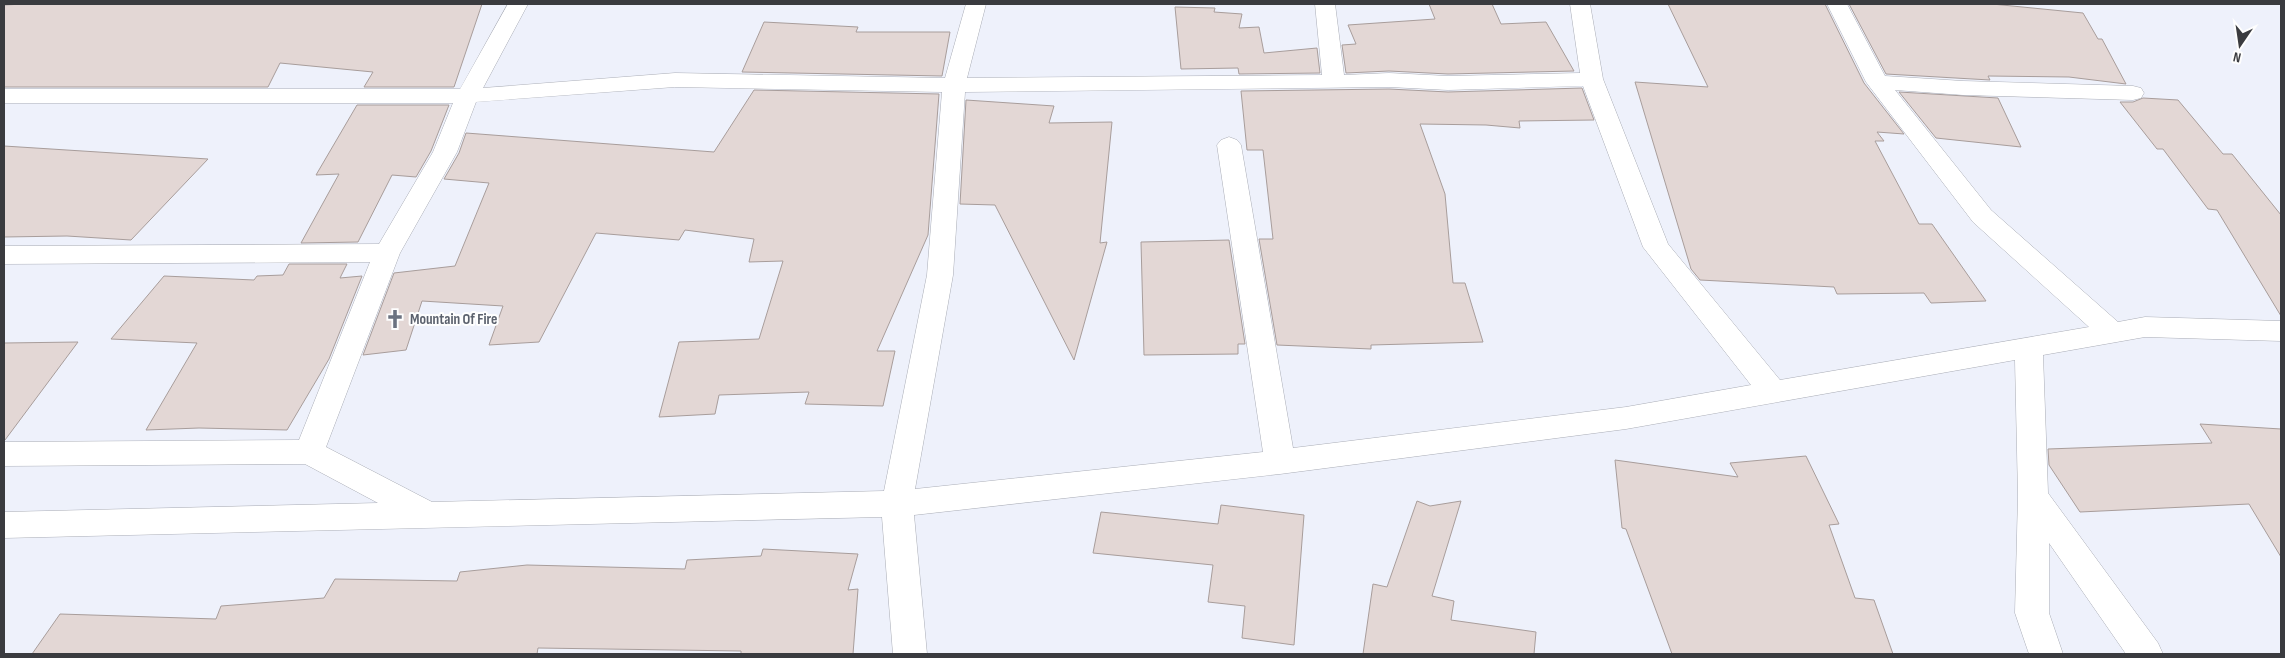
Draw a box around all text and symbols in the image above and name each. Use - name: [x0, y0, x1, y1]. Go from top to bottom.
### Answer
- north arrow: [2215, 20, 2265, 70]
- text: N: [2232, 48, 2243, 66]
- church icon: Mountain Of Fire: [384, 308, 406, 330]
- place label: Mountain Of Fire: [410, 310, 498, 329]

